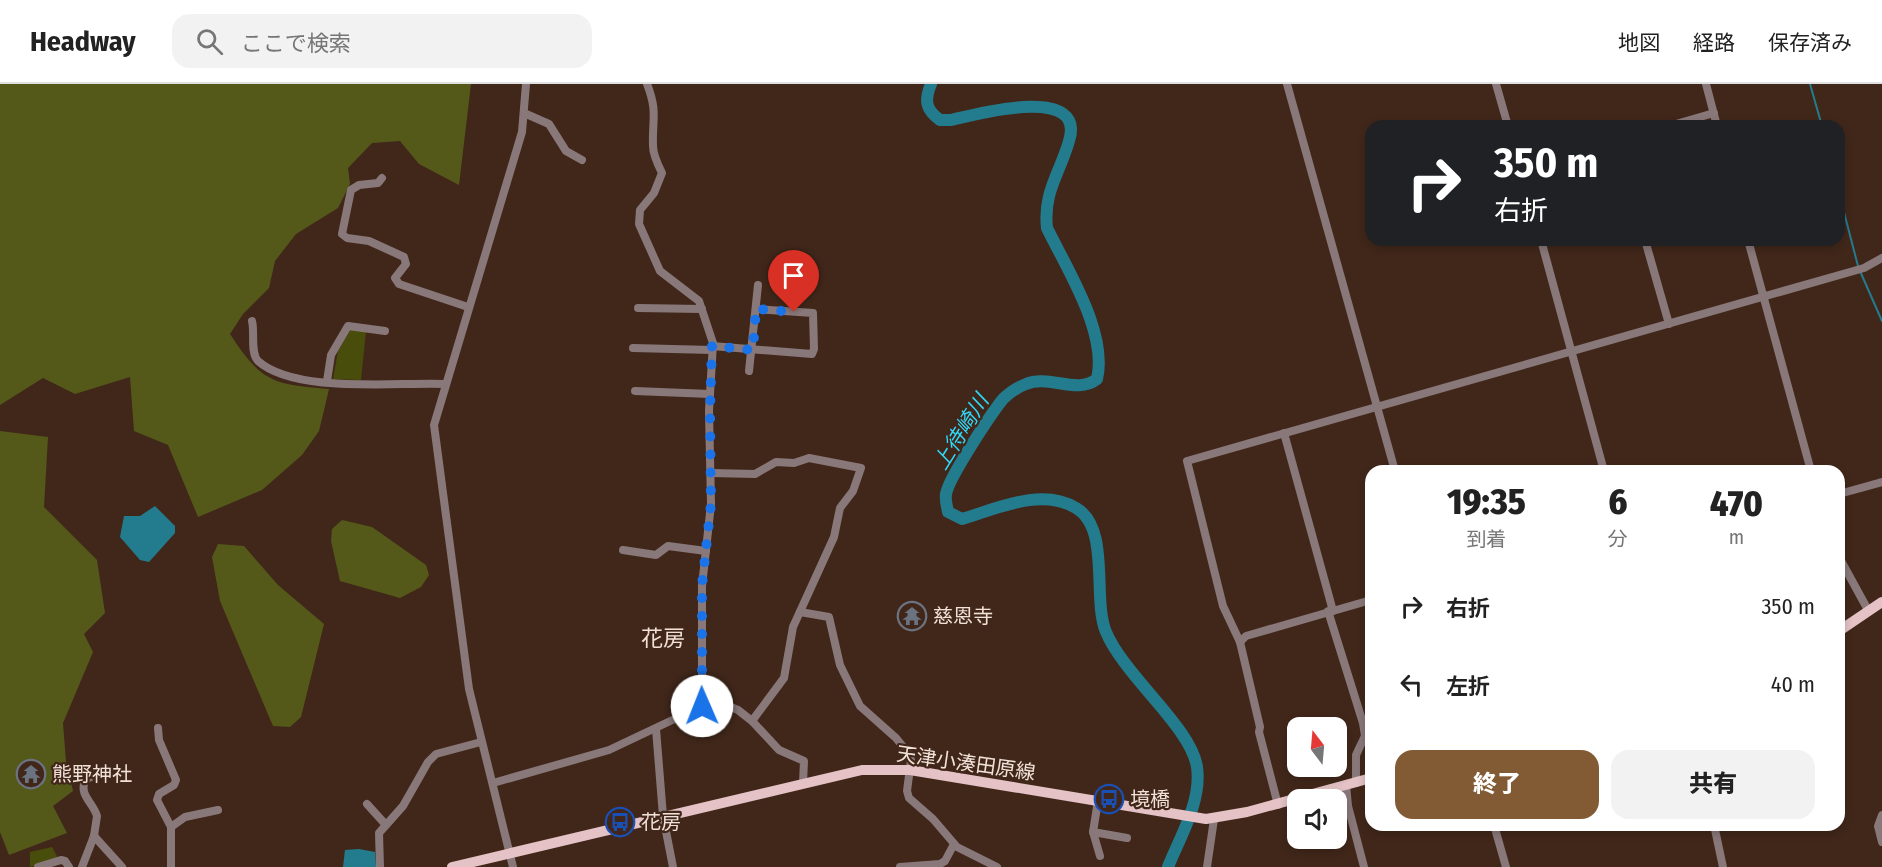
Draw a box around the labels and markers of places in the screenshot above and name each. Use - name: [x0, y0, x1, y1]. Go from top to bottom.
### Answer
- pin: [768, 250, 819, 312]
- temple icon: 慈恩寺: [896, 600, 928, 632]
- place label: 慈恩寺: [933, 604, 993, 628]
- temple icon: 熊野神社: [15, 758, 47, 790]
- place label: 熊野神社: [52, 762, 132, 786]
- bus stop icon: 境橋: [1093, 783, 1125, 815]
- place label: 境橋: [1130, 787, 1170, 811]
- bus stop icon: 花房: [604, 806, 636, 838]
- place label: 花房: [641, 810, 681, 834]

